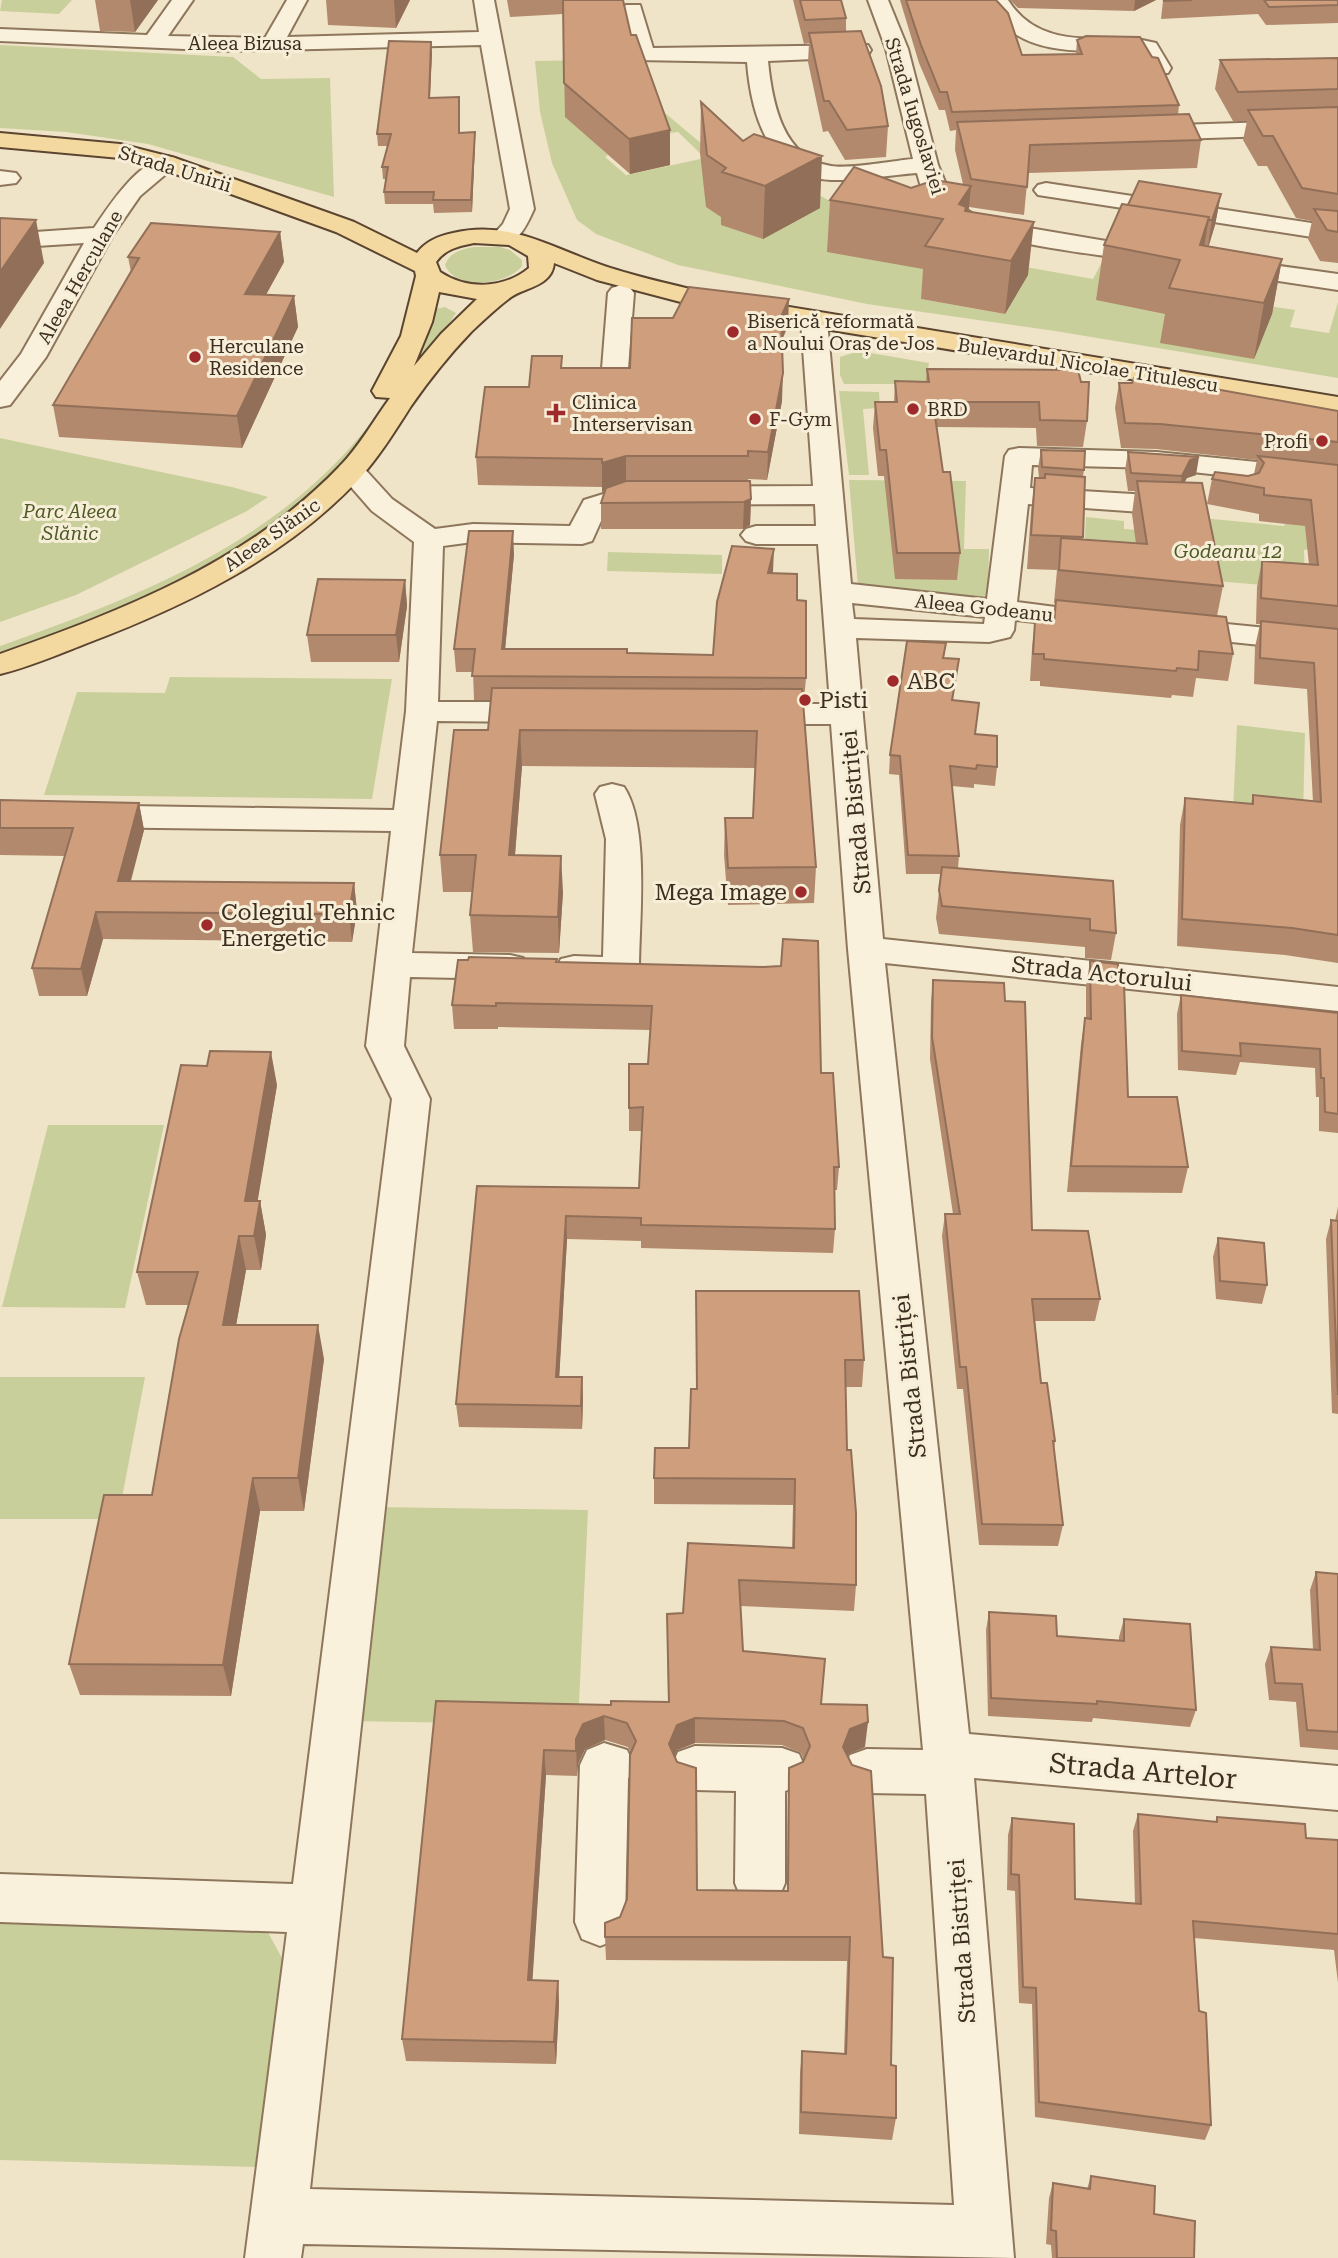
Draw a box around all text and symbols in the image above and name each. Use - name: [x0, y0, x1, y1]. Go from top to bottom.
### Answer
- street label: Aleea Bizușa: [188, 32, 303, 57]
- street label: Strada Iugoslaviei: [880, 35, 950, 197]
- street label: Strada Unirii: [116, 141, 234, 197]
- street label: Aleea Herculane: [32, 206, 128, 348]
- place label: Biserică reformată a Noului Oraș de Jos: [747, 310, 935, 357]
- marker: Biserică reformată a Noului Oraș de Jos: [725, 324, 741, 340]
- street label: Bulevardul Nicolae Titulescu: [956, 333, 1220, 397]
- place label: Herculane Residence: [209, 335, 304, 380]
- marker: Herculane Residence: [187, 349, 203, 365]
- place label: Clinica Interservisan: [572, 391, 693, 436]
- place label: BRD: [927, 398, 968, 421]
- marker: BRD: [905, 401, 921, 417]
- marker: Clinica Interservisan: [546, 403, 566, 423]
- place label: F-Gym: [769, 408, 832, 431]
- marker: F-Gym: [747, 411, 763, 427]
- place label: Profi: [1264, 430, 1308, 453]
- marker: Profi: [1314, 433, 1330, 449]
- street label: Aleea Slănic: [219, 493, 325, 577]
- park label: Parc Aleea Slănic: [22, 500, 117, 545]
- park label: Godeanu 12: [1174, 540, 1282, 563]
- street label: Aleea Godeanu: [914, 589, 1054, 627]
- place label: ABC: [907, 668, 955, 695]
- marker: ABC: [885, 673, 901, 689]
- place label: Pisti: [819, 687, 868, 714]
- marker: Pisti: [797, 692, 813, 708]
- street label: Strada Bistriței: [835, 729, 878, 895]
- place label: Mega Image: [655, 879, 787, 906]
- marker: Mega Image: [793, 884, 809, 900]
- place label: Colegiul Tehnic Energetic: [221, 899, 395, 952]
- marker: Colegiul Tehnic Energetic: [199, 917, 215, 933]
- street label: Strada Actorului: [1010, 951, 1194, 997]
- street label: Strada Bistriței: [888, 1292, 933, 1459]
- street label: Strada Artelor: [1048, 1746, 1238, 1796]
- street label: Strada Bistriței: [943, 1858, 982, 2024]

